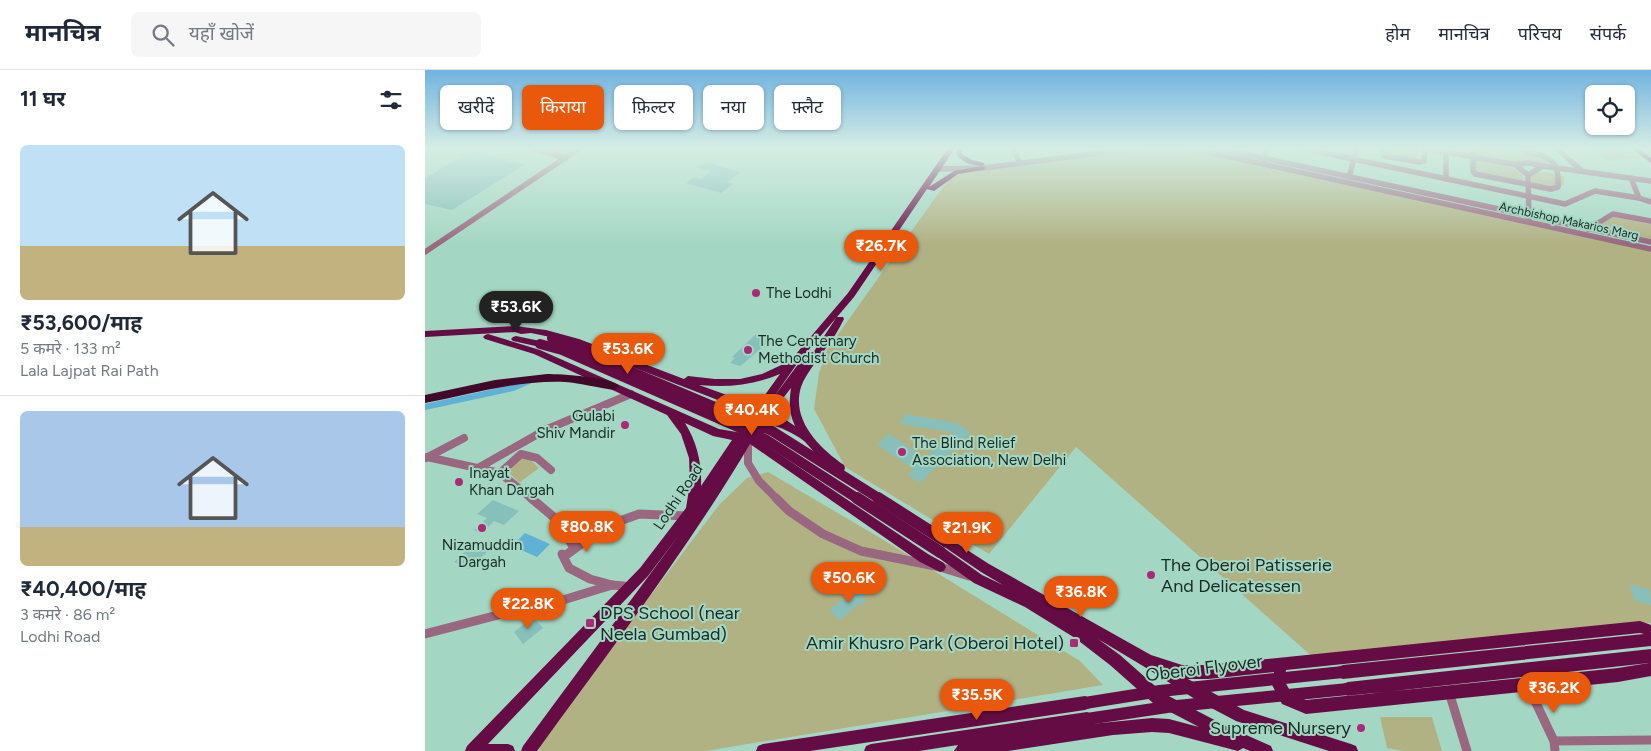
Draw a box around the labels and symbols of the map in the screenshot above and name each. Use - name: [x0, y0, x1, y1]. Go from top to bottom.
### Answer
- street label: Archbishop Makarios Marg: [1498, 199, 1640, 243]
- pin: ₹26.7K: [840, 230, 922, 272]
- place label: The Lodhi: [766, 284, 832, 302]
- marker: The Lodhi: [750, 287, 762, 299]
- pin: ₹53.6K: [475, 290, 557, 333]
- pin: ₹53.6K: [587, 332, 669, 375]
- place label: The Centenary Methodist Church: [758, 332, 879, 367]
- marker: The Centenary Methodist Church: [742, 344, 754, 356]
- pin: ₹40.4K: [711, 394, 793, 436]
- place label: Gulabi Shiv Mandir: [536, 407, 615, 442]
- marker: Gulabi Shiv Mandir: [619, 419, 631, 431]
- place label: The Blind Relief Association, New Delhi: [912, 434, 1066, 469]
- marker: The Blind Relief Association, New Delhi: [896, 446, 908, 458]
- street label: Lodhi Road: [649, 461, 707, 533]
- place label: Inayat Khan Dargah: [469, 464, 554, 499]
- marker: Inayat Khan Dargah: [453, 476, 465, 488]
- pin: ₹80.8K: [546, 510, 628, 553]
- pin: ₹21.9K: [926, 512, 1008, 554]
- marker: Nizamuddin Dargah: [476, 522, 488, 534]
- place label: Nizamuddin Dargah: [442, 536, 522, 571]
- place label: The Oberoi Patisserie And Delicatessen: [1161, 554, 1332, 597]
- pin: ₹50.6K: [808, 562, 890, 604]
- marker: The Oberoi Patisserie And Delicatessen: [1145, 569, 1157, 581]
- pin: ₹36.8K: [1040, 576, 1122, 618]
- pin: ₹22.8K: [487, 588, 569, 630]
- place label: DPS School (near Neela Gumbad): [600, 602, 740, 645]
- marker: DPS School (near Neela Gumbad): [584, 617, 596, 629]
- place label: Amir Khusro Park (Oberoi Hotel): [806, 632, 1064, 654]
- marker: Amir Khusro Park (Oberoi Hotel): [1068, 637, 1080, 649]
- street label: Oberoi Flyover: [1144, 650, 1264, 686]
- pin: ₹36.2K: [1513, 672, 1595, 714]
- pin: ₹35.5K: [936, 678, 1018, 721]
- place label: Supreme Nursery: [1210, 717, 1352, 739]
- marker: Supreme Nursery: [1355, 722, 1367, 734]

